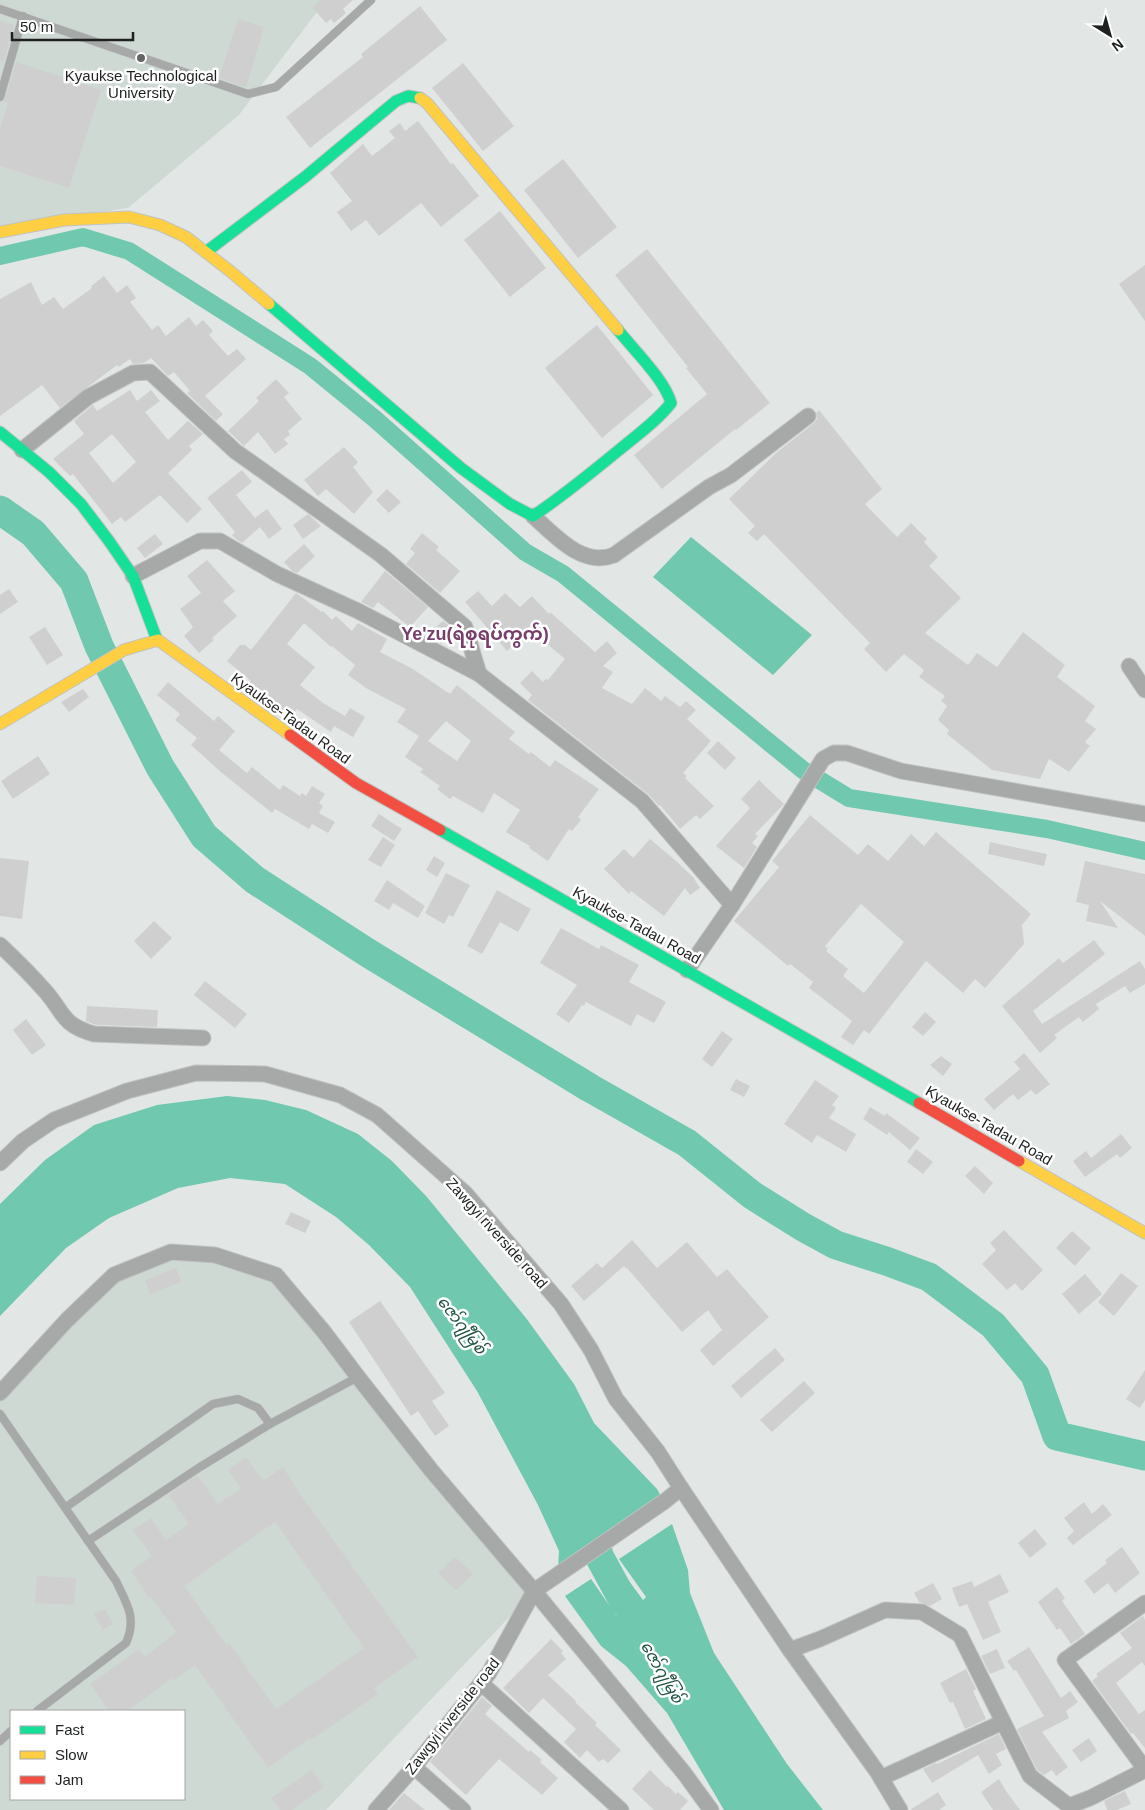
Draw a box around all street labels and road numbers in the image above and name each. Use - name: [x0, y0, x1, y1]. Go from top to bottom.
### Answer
- street label: Kyaukse-Tadau Road: [228, 669, 354, 767]
- street label: Kyaukse-Tadau Road: [570, 883, 704, 967]
- street label: Kyaukse-Tadau Road: [923, 1082, 1055, 1168]
- street label: Zawgyi riverside road: [443, 1174, 551, 1292]
- street label: Zawgyi riverside road: [401, 1655, 503, 1777]

